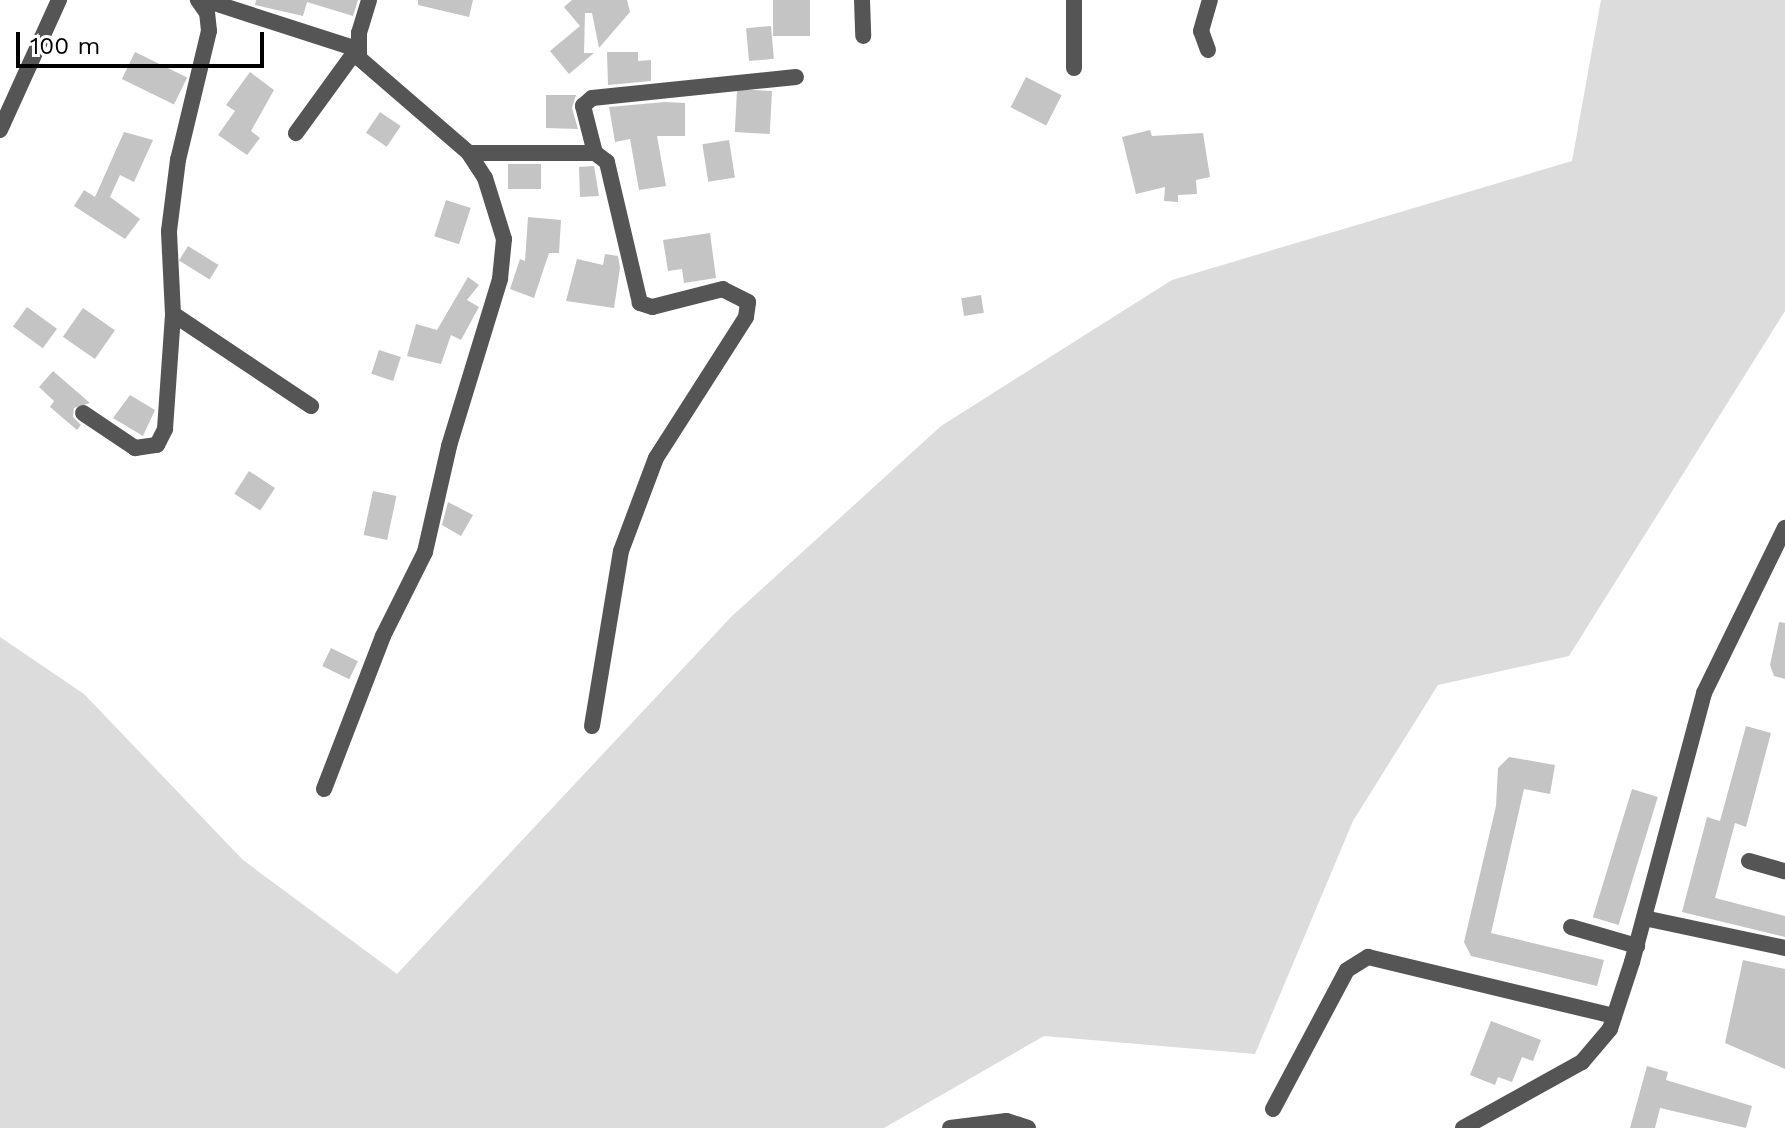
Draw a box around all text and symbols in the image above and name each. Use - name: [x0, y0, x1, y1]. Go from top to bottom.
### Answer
- scale bar: [20, 16, 268, 66]
- text: 100 m: [30, 32, 100, 60]

